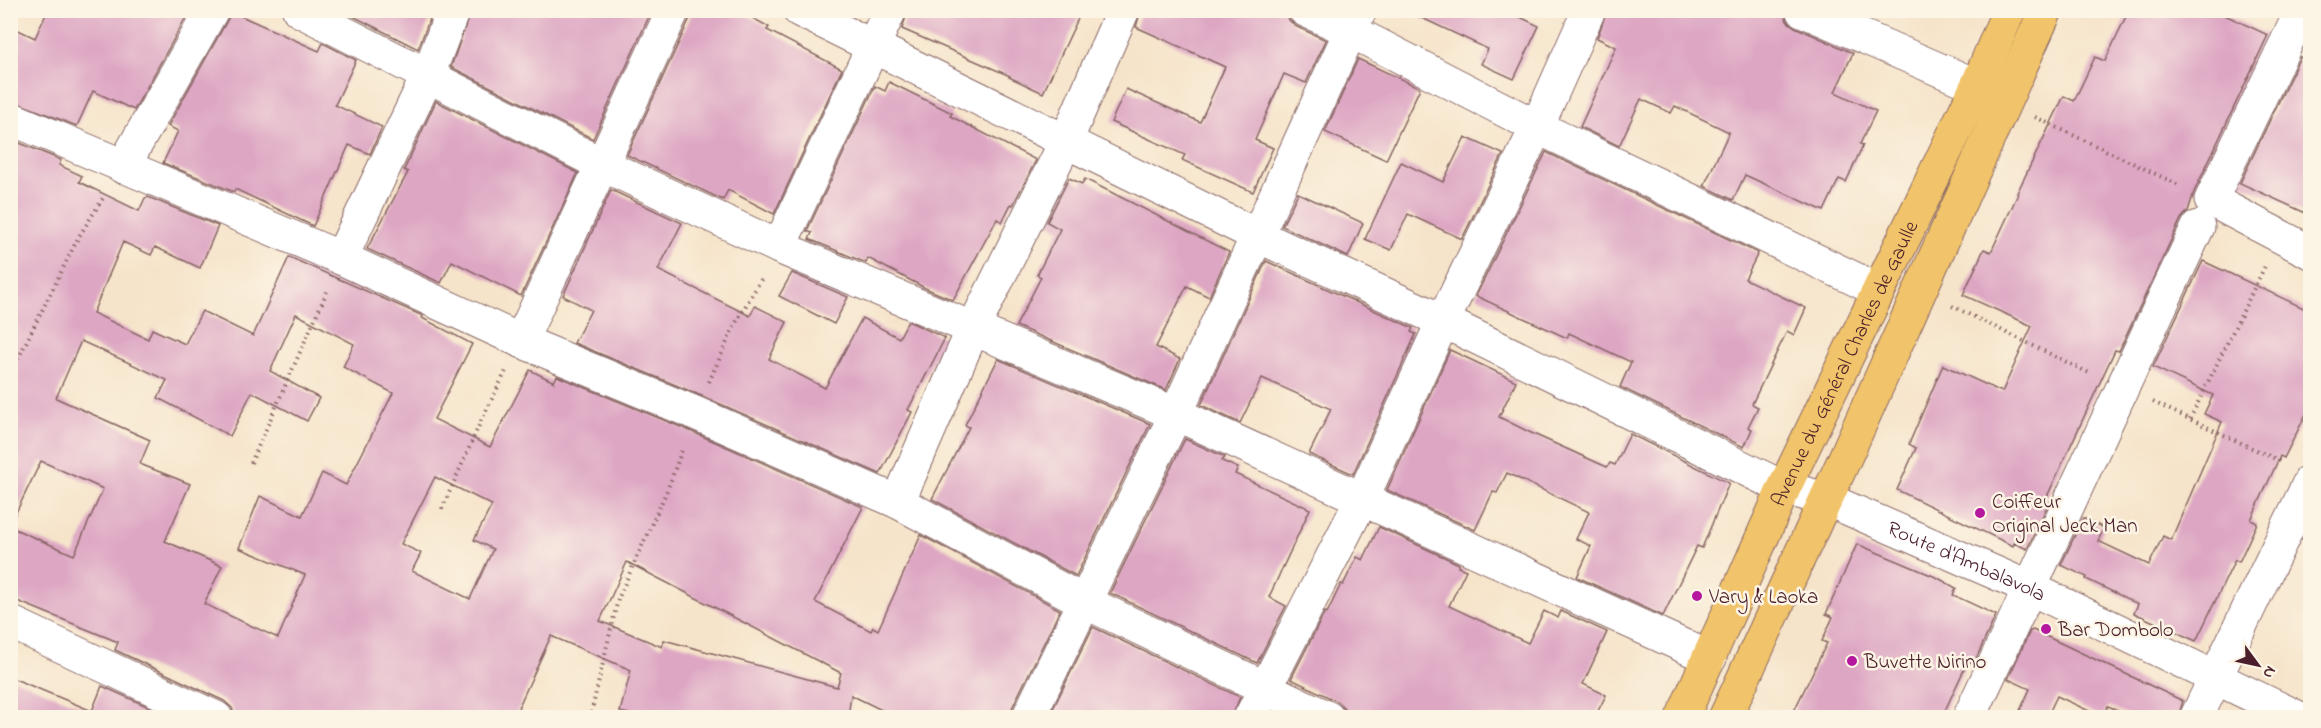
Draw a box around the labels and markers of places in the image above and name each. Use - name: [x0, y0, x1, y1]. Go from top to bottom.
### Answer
- place label: Coiffeur Original Jeck Man: [1992, 488, 2138, 544]
- marker: Coiffeur Original Jeck Man: [1973, 506, 1987, 520]
- place label: Vary & Laoka: [1708, 583, 1818, 615]
- marker: Vary & Laoka: [1690, 589, 1704, 603]
- place label: Bar Dombolo: [2057, 616, 2174, 646]
- marker: Bar Dombolo: [2039, 622, 2053, 636]
- place label: Buvette Nirino: [1863, 648, 1987, 678]
- marker: Buvette Nirino: [1845, 654, 1859, 668]

